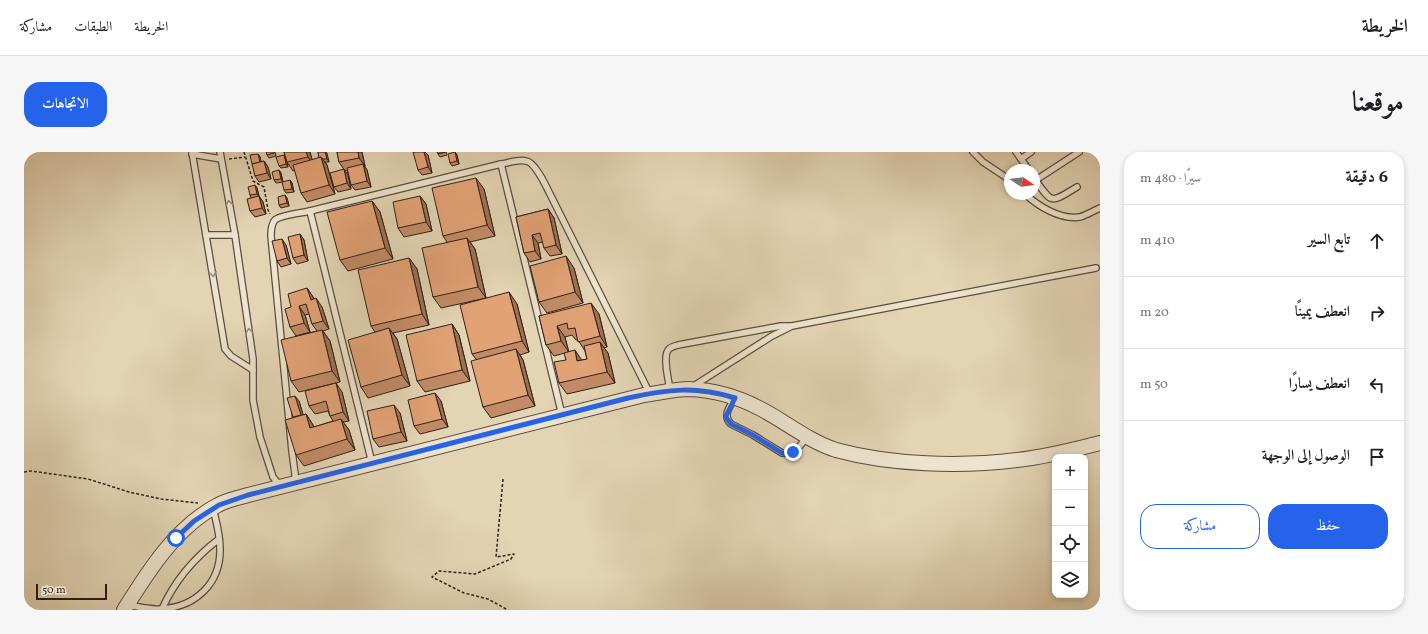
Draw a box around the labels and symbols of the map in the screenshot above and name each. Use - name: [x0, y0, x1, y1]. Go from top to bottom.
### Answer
- north arrow: [1004, 164, 1040, 200]
- one-way arrow: [225, 200, 234, 206]
- one-way arrow: [208, 271, 217, 277]
- one-way arrow: [245, 328, 254, 335]
- route end: [784, 443, 802, 461]
- route start: [167, 529, 185, 547]
- scale bar: [36, 582, 107, 601]

